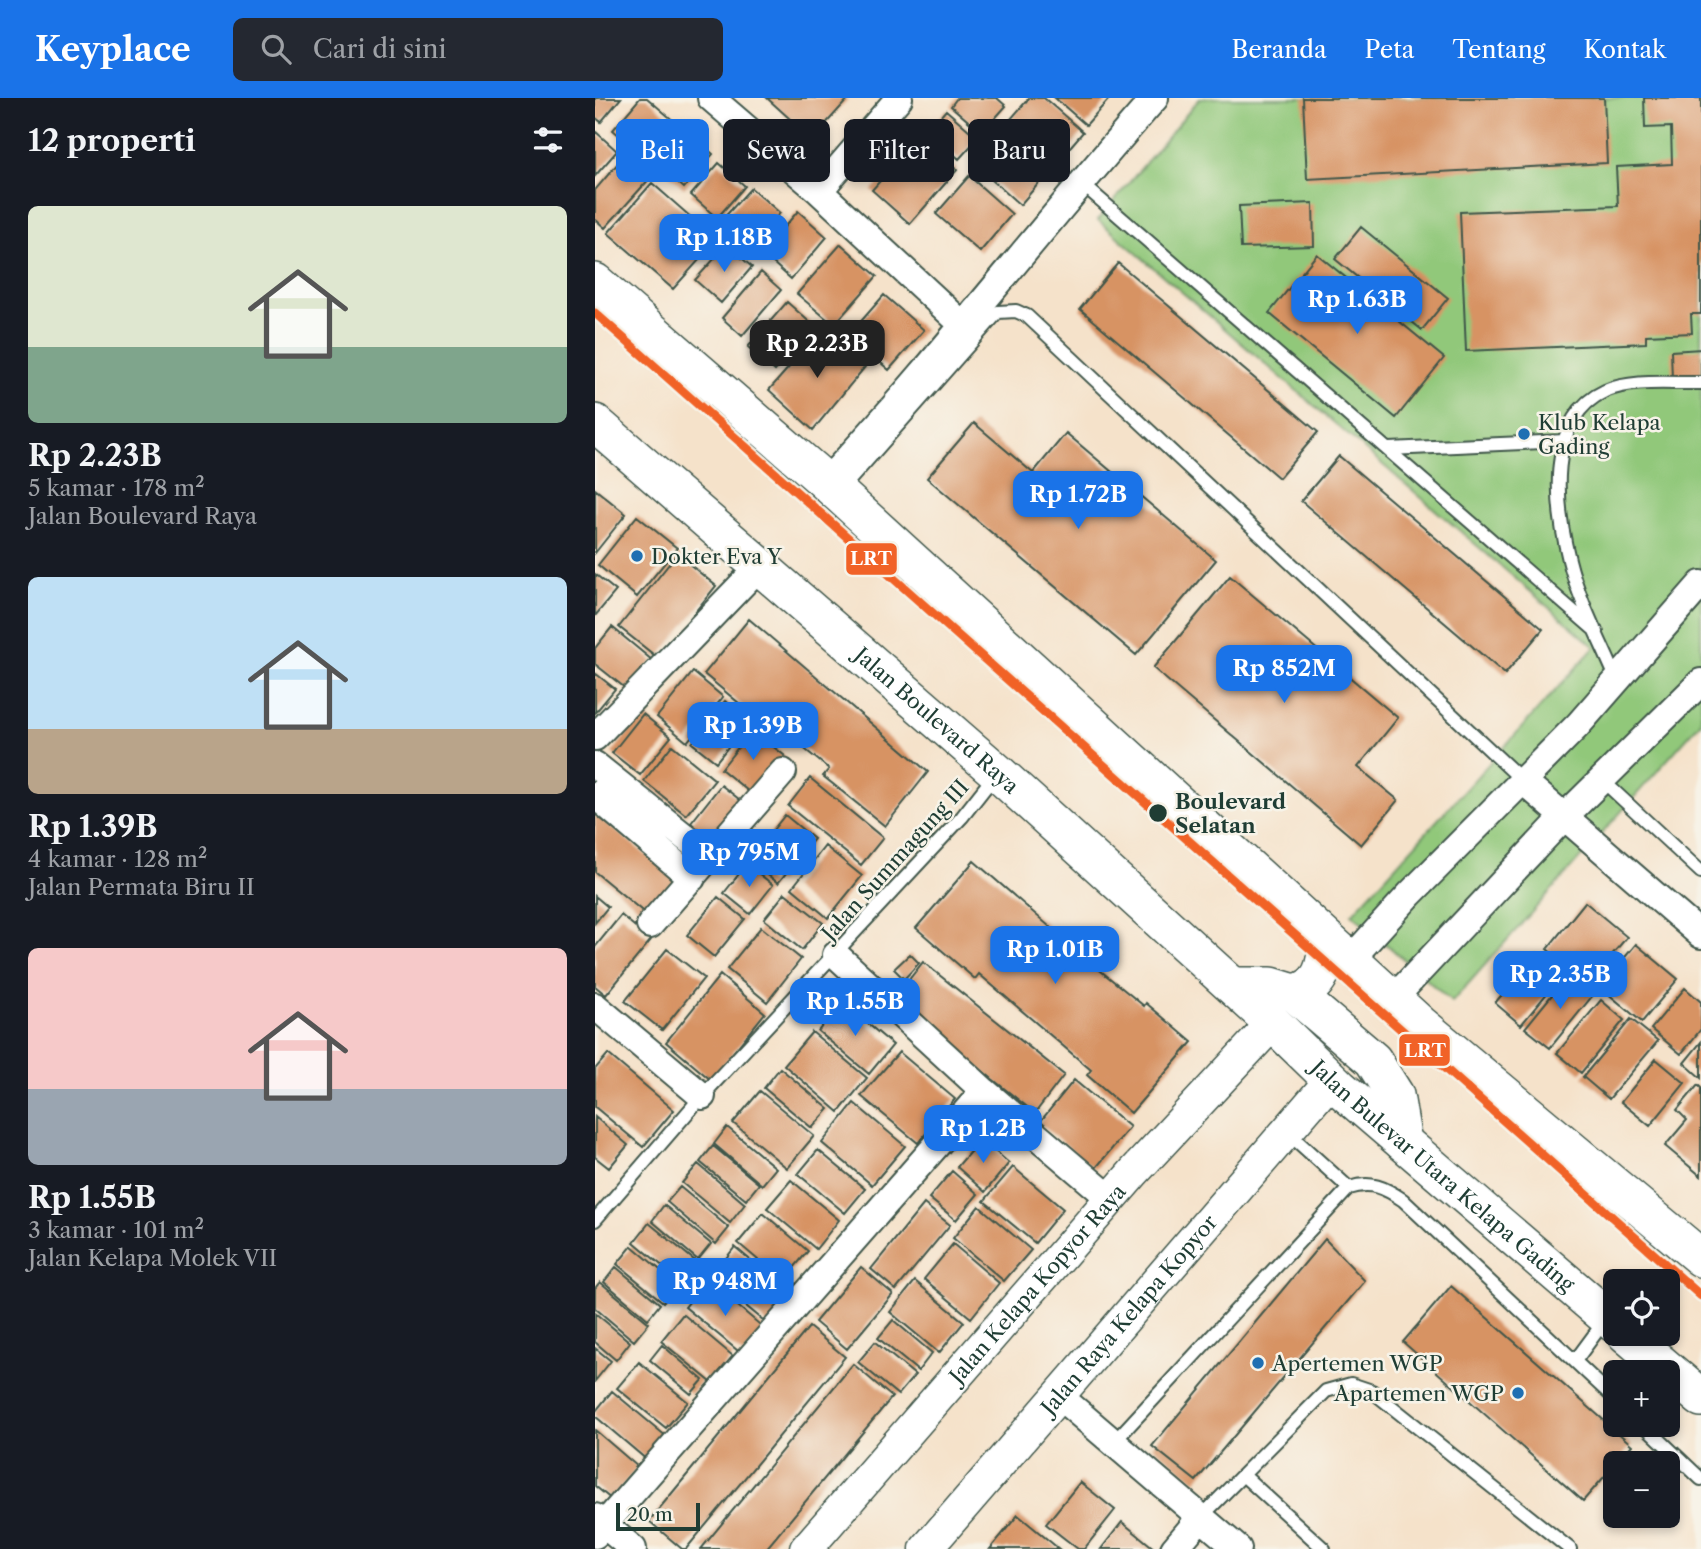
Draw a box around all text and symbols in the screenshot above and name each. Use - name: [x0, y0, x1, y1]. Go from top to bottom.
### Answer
- search box: [233, 18, 723, 81]
- text: Keyplace: [35, 29, 191, 70]
- icon: search: [257, 30, 295, 68]
- text: Cari di sini: [313, 33, 446, 65]
- text: Beranda: [1231, 35, 1327, 64]
- text: Peta: [1365, 35, 1414, 64]
- text: Tentang: [1452, 35, 1545, 64]
- text: Kontak: [1583, 35, 1666, 64]
- chip: Beli: [616, 119, 709, 182]
- chip: Sewa: [723, 119, 830, 182]
- chip: Filter: [844, 119, 954, 182]
- chip: Baru: [968, 119, 1070, 182]
- icon: filters: [529, 121, 567, 159]
- text: 12 properti: [28, 122, 196, 159]
- pin: Rp 1.18B: [652, 214, 796, 274]
- text: Rp 1.18B: [675, 223, 773, 251]
- icon: home: [235, 251, 361, 377]
- pin: Rp 1.63B: [1285, 276, 1429, 336]
- text: Rp 1.63B: [1307, 285, 1407, 313]
- pin: Rp 2.23B: [745, 320, 889, 380]
- text: Rp 2.23B: [766, 329, 868, 357]
- place label: Klub Kelapa Gading: [1538, 410, 1662, 459]
- marker: Klub Kelapa Gading: [1516, 426, 1532, 442]
- text: Rp 2.23B: [28, 437, 162, 474]
- pin: Rp 1.72B: [1006, 472, 1150, 531]
- text: 5 kamar · 178 m²: [28, 474, 205, 502]
- text: Rp 1.72B: [1029, 480, 1127, 508]
- text: Jalan Boulevard Raya: [28, 502, 257, 530]
- line badge: LRT: [845, 542, 898, 576]
- place label: Dokter Eva Y: [651, 544, 783, 569]
- text: LRT: [850, 547, 892, 570]
- marker: Dokter Eva Y: [629, 548, 645, 564]
- icon: home: [235, 622, 361, 748]
- street label: Jalan Boulevard Raya: [848, 640, 1025, 799]
- pin: Rp 852M: [1219, 646, 1349, 705]
- text: Rp 852M: [1232, 654, 1336, 682]
- pin: Rp 1.39B: [681, 702, 825, 762]
- text: Rp 1.39B: [703, 711, 803, 739]
- street label: Jalan Summagung III: [814, 775, 974, 948]
- place label: Boulevard Selatan: [1175, 789, 1286, 838]
- marker: Boulevard Selatan: [1147, 802, 1169, 824]
- text: Rp 1.39B: [28, 808, 158, 845]
- pin: Rp 795M: [684, 830, 814, 889]
- text: Rp 795M: [698, 838, 800, 866]
- text: 4 kamar · 128 m²: [28, 845, 207, 873]
- text: Jalan Permata Biru II: [28, 873, 255, 901]
- pin: Rp 1.01B: [983, 926, 1127, 986]
- text: Rp 1.01B: [1006, 935, 1104, 963]
- pin: Rp 2.35B: [1488, 951, 1632, 1011]
- text: Rp 2.35B: [1509, 960, 1611, 988]
- pin: Rp 1.55B: [783, 978, 927, 1038]
- text: Rp 1.55B: [806, 987, 904, 1015]
- icon: home: [235, 993, 361, 1119]
- line badge: LRT: [1398, 1033, 1451, 1067]
- text: LRT: [1404, 1039, 1446, 1062]
- street label: Jalan Bulevar Utara Kelapa Gading: [1304, 1053, 1581, 1297]
- pin: Rp 1.2B: [918, 1105, 1048, 1165]
- text: Rp 1.2B: [940, 1114, 1026, 1142]
- street label: Jalan Kelapa Kopyor Raya: [942, 1178, 1131, 1390]
- text: Rp 1.55B: [28, 1179, 156, 1216]
- street label: Jalan Raya Kelapa Kopyor: [1034, 1209, 1222, 1422]
- text: 3 kamar · 101 m²: [28, 1216, 204, 1244]
- text: Jalan Kelapa Molek VII: [28, 1244, 277, 1272]
- pin: Rp 948M: [660, 1258, 790, 1318]
- text: Rp 948M: [673, 1267, 777, 1295]
- map controls: [1603, 1269, 1680, 1528]
- button: locate: [1603, 1269, 1680, 1346]
- place label: Apertemen WGP: [1271, 1351, 1443, 1376]
- marker: Apertemen WGP: [1250, 1355, 1266, 1371]
- button: +: [1603, 1360, 1680, 1437]
- place label: Apartemen WGP: [1333, 1381, 1504, 1406]
- marker: Apartemen WGP: [1510, 1385, 1526, 1401]
- button: −: [1603, 1451, 1680, 1528]
- scale bar: [616, 1500, 700, 1532]
- text: 20 m: [627, 1503, 673, 1526]

